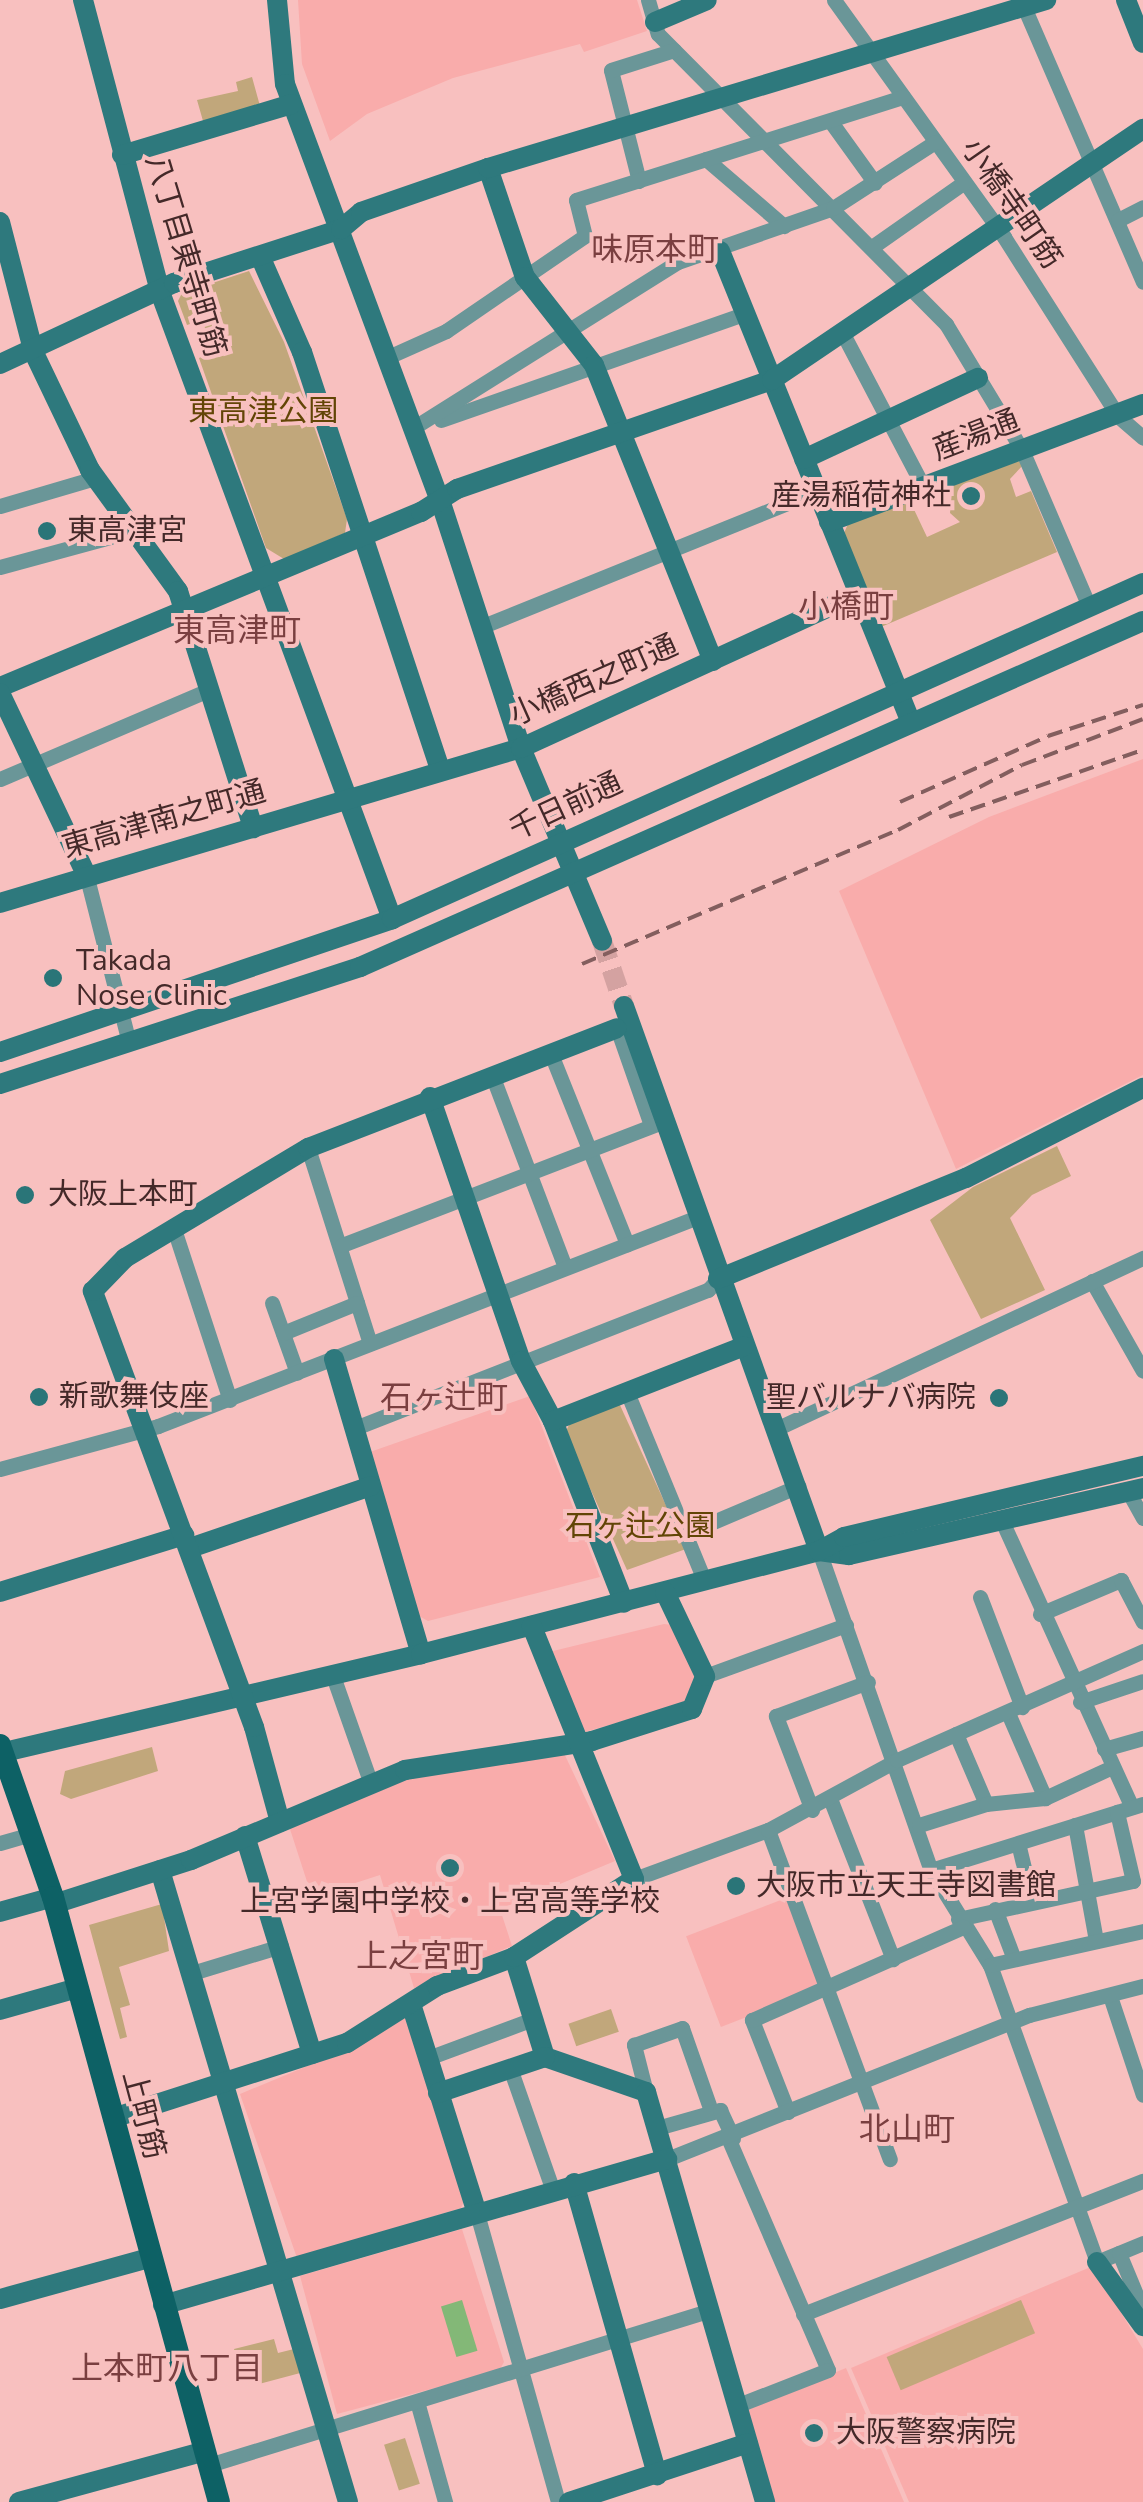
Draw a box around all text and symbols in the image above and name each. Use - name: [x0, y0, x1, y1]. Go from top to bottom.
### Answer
- street label: 小橋寺町筋: [953, 132, 1069, 276]
- street label: 八丁目東寺町筋: [137, 150, 233, 362]
- district label: 味原本町: [591, 231, 719, 269]
- park label: 東高津公園: [188, 394, 338, 430]
- street label: 産湯通: [928, 403, 1024, 469]
- place label: 産湯稲荷神社: [771, 478, 951, 514]
- marker: 産湯稲荷神社: [960, 485, 982, 507]
- place label: 東高津宮: [67, 513, 187, 549]
- marker: 東高津宮: [36, 520, 58, 542]
- district label: 小橋町: [798, 588, 894, 626]
- district label: 東高津町: [173, 612, 301, 650]
- street label: 小橋西之町通: [504, 628, 684, 734]
- street label: 千日前通: [504, 765, 628, 849]
- street label: 東高津南之町通: [58, 774, 270, 866]
- place label: Takada Nose Clinic: [76, 943, 227, 1014]
- marker: Takada Nose Clinic: [40, 965, 66, 991]
- place label: 大阪上本町: [48, 1177, 198, 1213]
- marker: 大阪上本町: [12, 1182, 38, 1208]
- place label: 新歌舞伎座: [59, 1379, 209, 1415]
- district label: 石ヶ辻町: [380, 1379, 508, 1417]
- place label: 聖バルナバ病院: [766, 1380, 976, 1416]
- marker: 聖バルナバ病院: [986, 1385, 1012, 1411]
- marker: 新歌舞伎座: [28, 1386, 50, 1408]
- park label: 石ヶ辻公園: [565, 1509, 715, 1545]
- marker: 上宮学園中学校・上宮高等学校: [439, 1857, 461, 1879]
- place label: 大阪市立天王寺図書館: [756, 1868, 1056, 1904]
- marker: 大阪市立天王寺図書館: [725, 1875, 747, 1897]
- place label: 上宮学園中学校・上宮高等学校: [240, 1884, 660, 1920]
- district label: 上之宮町: [356, 1938, 484, 1976]
- street label: 上町筋: [114, 2067, 172, 2163]
- district label: 北山町: [859, 2111, 955, 2149]
- district label: 上本町八丁目: [71, 2350, 263, 2388]
- place label: 大阪警察病院: [836, 2415, 1016, 2451]
- marker: 大阪警察病院: [801, 2420, 827, 2446]

